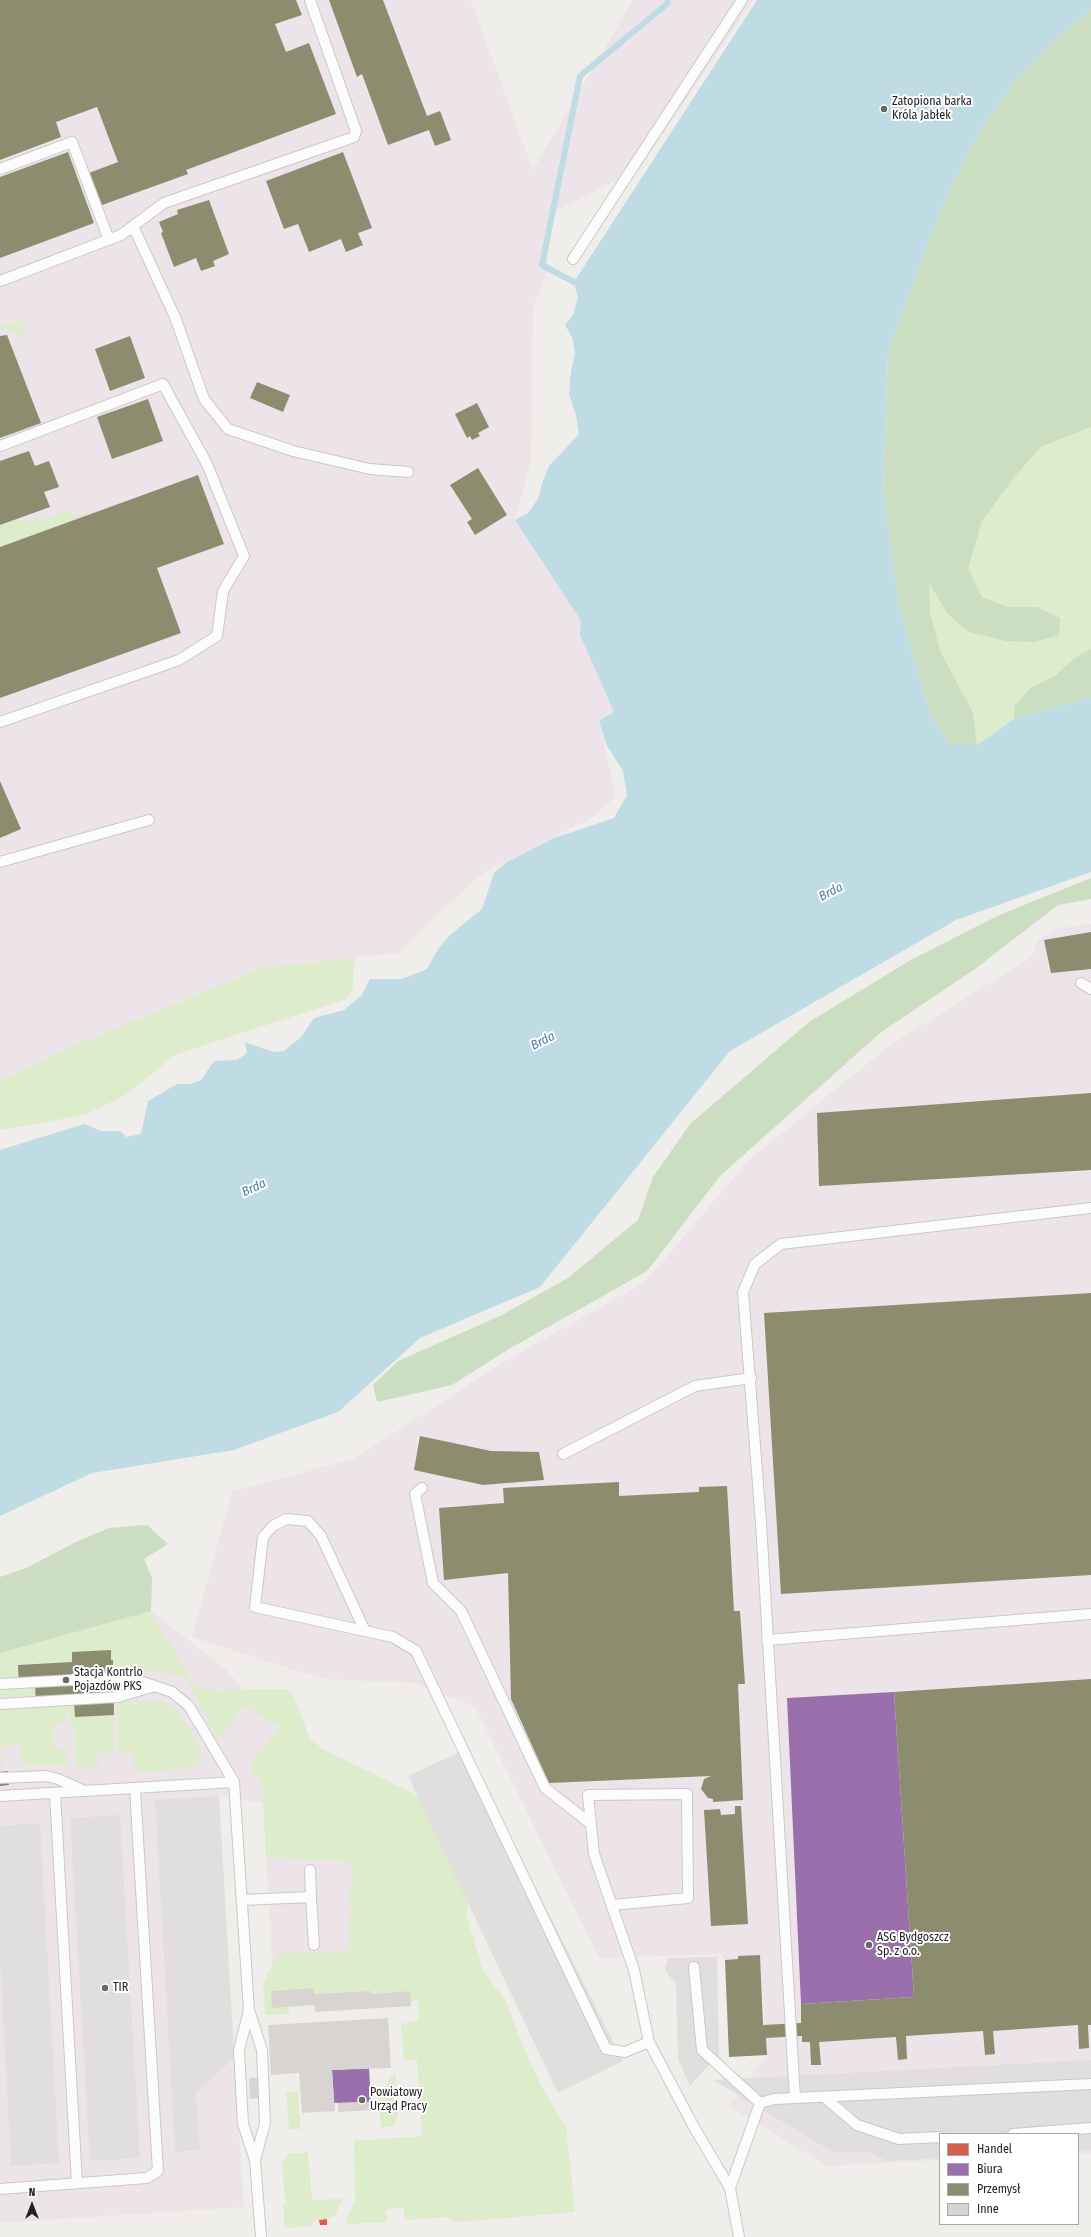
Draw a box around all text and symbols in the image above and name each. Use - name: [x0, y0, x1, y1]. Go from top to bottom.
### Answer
- place label: Zatopiona barka Króla Jabłek: [892, 95, 972, 123]
- marker: Zatopiona barka Króla Jabłek: [879, 104, 889, 114]
- water label: Brda: [816, 879, 846, 905]
- water label: Brda: [528, 1028, 558, 1054]
- water label: Brda: [239, 1176, 269, 1200]
- place label: Stacja Kontrlo Pojazdów PKS: [74, 1666, 143, 1694]
- marker: Stacja Kontrlo Pojazdów PKS: [61, 1675, 71, 1685]
- place label: ASG Bydgoszcz Sp. z o.o.: [877, 1931, 949, 1959]
- marker: ASG Bydgoszcz Sp. z o.o.: [864, 1940, 874, 1950]
- place label: TIR: [113, 1981, 128, 1995]
- marker: TIR: [100, 1983, 110, 1993]
- place label: Powiatowy Urząd Pracy: [370, 2086, 427, 2114]
- marker: Powiatowy Urząd Pracy: [357, 2095, 367, 2105]
- legend: [939, 2133, 1079, 2225]
- text: Handel: [977, 2142, 1012, 2156]
- text: Biura: [977, 2162, 1003, 2176]
- text: Przemysł: [977, 2182, 1021, 2196]
- north arrow: [12, 2185, 52, 2225]
- text: N: [29, 2186, 35, 2199]
- text: Inne: [977, 2202, 999, 2216]

